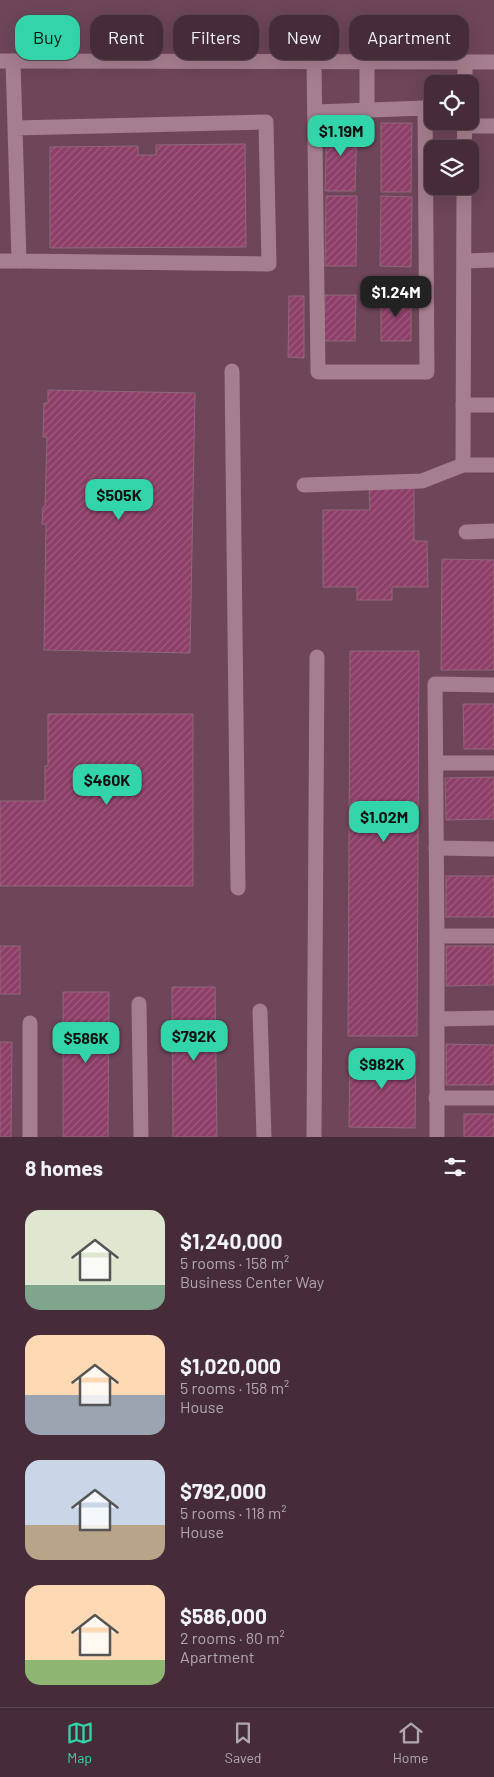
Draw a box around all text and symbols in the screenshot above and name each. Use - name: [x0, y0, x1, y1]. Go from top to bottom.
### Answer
- chip: Buy: [15, 15, 80, 60]
- chip: Rent: [90, 15, 163, 60]
- chip: Filters: [173, 15, 259, 60]
- chip: New: [269, 15, 339, 60]
- chip: Apartment: [349, 15, 469, 60]
- map controls: [424, 75, 479, 195]
- button: locate: [424, 75, 479, 130]
- pin: $1.19M: [300, 114, 382, 157]
- text: $1.19M: [319, 121, 363, 140]
- button: layers: [424, 140, 479, 195]
- pin: $1.24M: [355, 276, 437, 318]
- text: $1.24M: [371, 282, 421, 301]
- pin: $505K: [84, 478, 154, 521]
- text: $505K: [96, 485, 142, 504]
- pin: $460K: [72, 764, 142, 806]
- text: $460K: [84, 770, 130, 789]
- pin: $1.02M: [343, 800, 425, 843]
- text: $1.02M: [360, 807, 408, 826]
- pin: $792K: [159, 1020, 229, 1062]
- pin: $586K: [51, 1022, 121, 1064]
- text: $792K: [172, 1026, 216, 1045]
- text: $586K: [63, 1028, 109, 1047]
- pin: $982K: [347, 1048, 417, 1090]
- text: $982K: [359, 1054, 405, 1073]
- icon: filters: [441, 1153, 469, 1181]
- text: 8 homes: [25, 1155, 103, 1180]
- text: $1,240,000: [180, 1228, 282, 1253]
- icon: home: [65, 1230, 125, 1290]
- text: 5 rooms · 158 m²: [180, 1253, 289, 1272]
- text: Business Center Way: [180, 1272, 324, 1291]
- text: $1,020,000: [180, 1353, 281, 1378]
- icon: home: [65, 1355, 125, 1415]
- text: 5 rooms · 158 m²: [180, 1378, 289, 1397]
- text: House: [180, 1397, 224, 1416]
- text: $792,000: [180, 1478, 266, 1503]
- icon: home: [65, 1480, 125, 1540]
- text: 5 rooms · 118 m²: [180, 1503, 287, 1522]
- text: House: [180, 1522, 224, 1541]
- text: $586,000: [180, 1603, 267, 1628]
- icon: home: [65, 1605, 125, 1665]
- text: 2 rooms · 80 m²: [180, 1628, 285, 1647]
- text: Apartment: [180, 1647, 255, 1666]
- tab: Map: [66, 1719, 94, 1766]
- tab: Saved: [225, 1719, 262, 1766]
- tab: Home: [393, 1719, 428, 1766]

